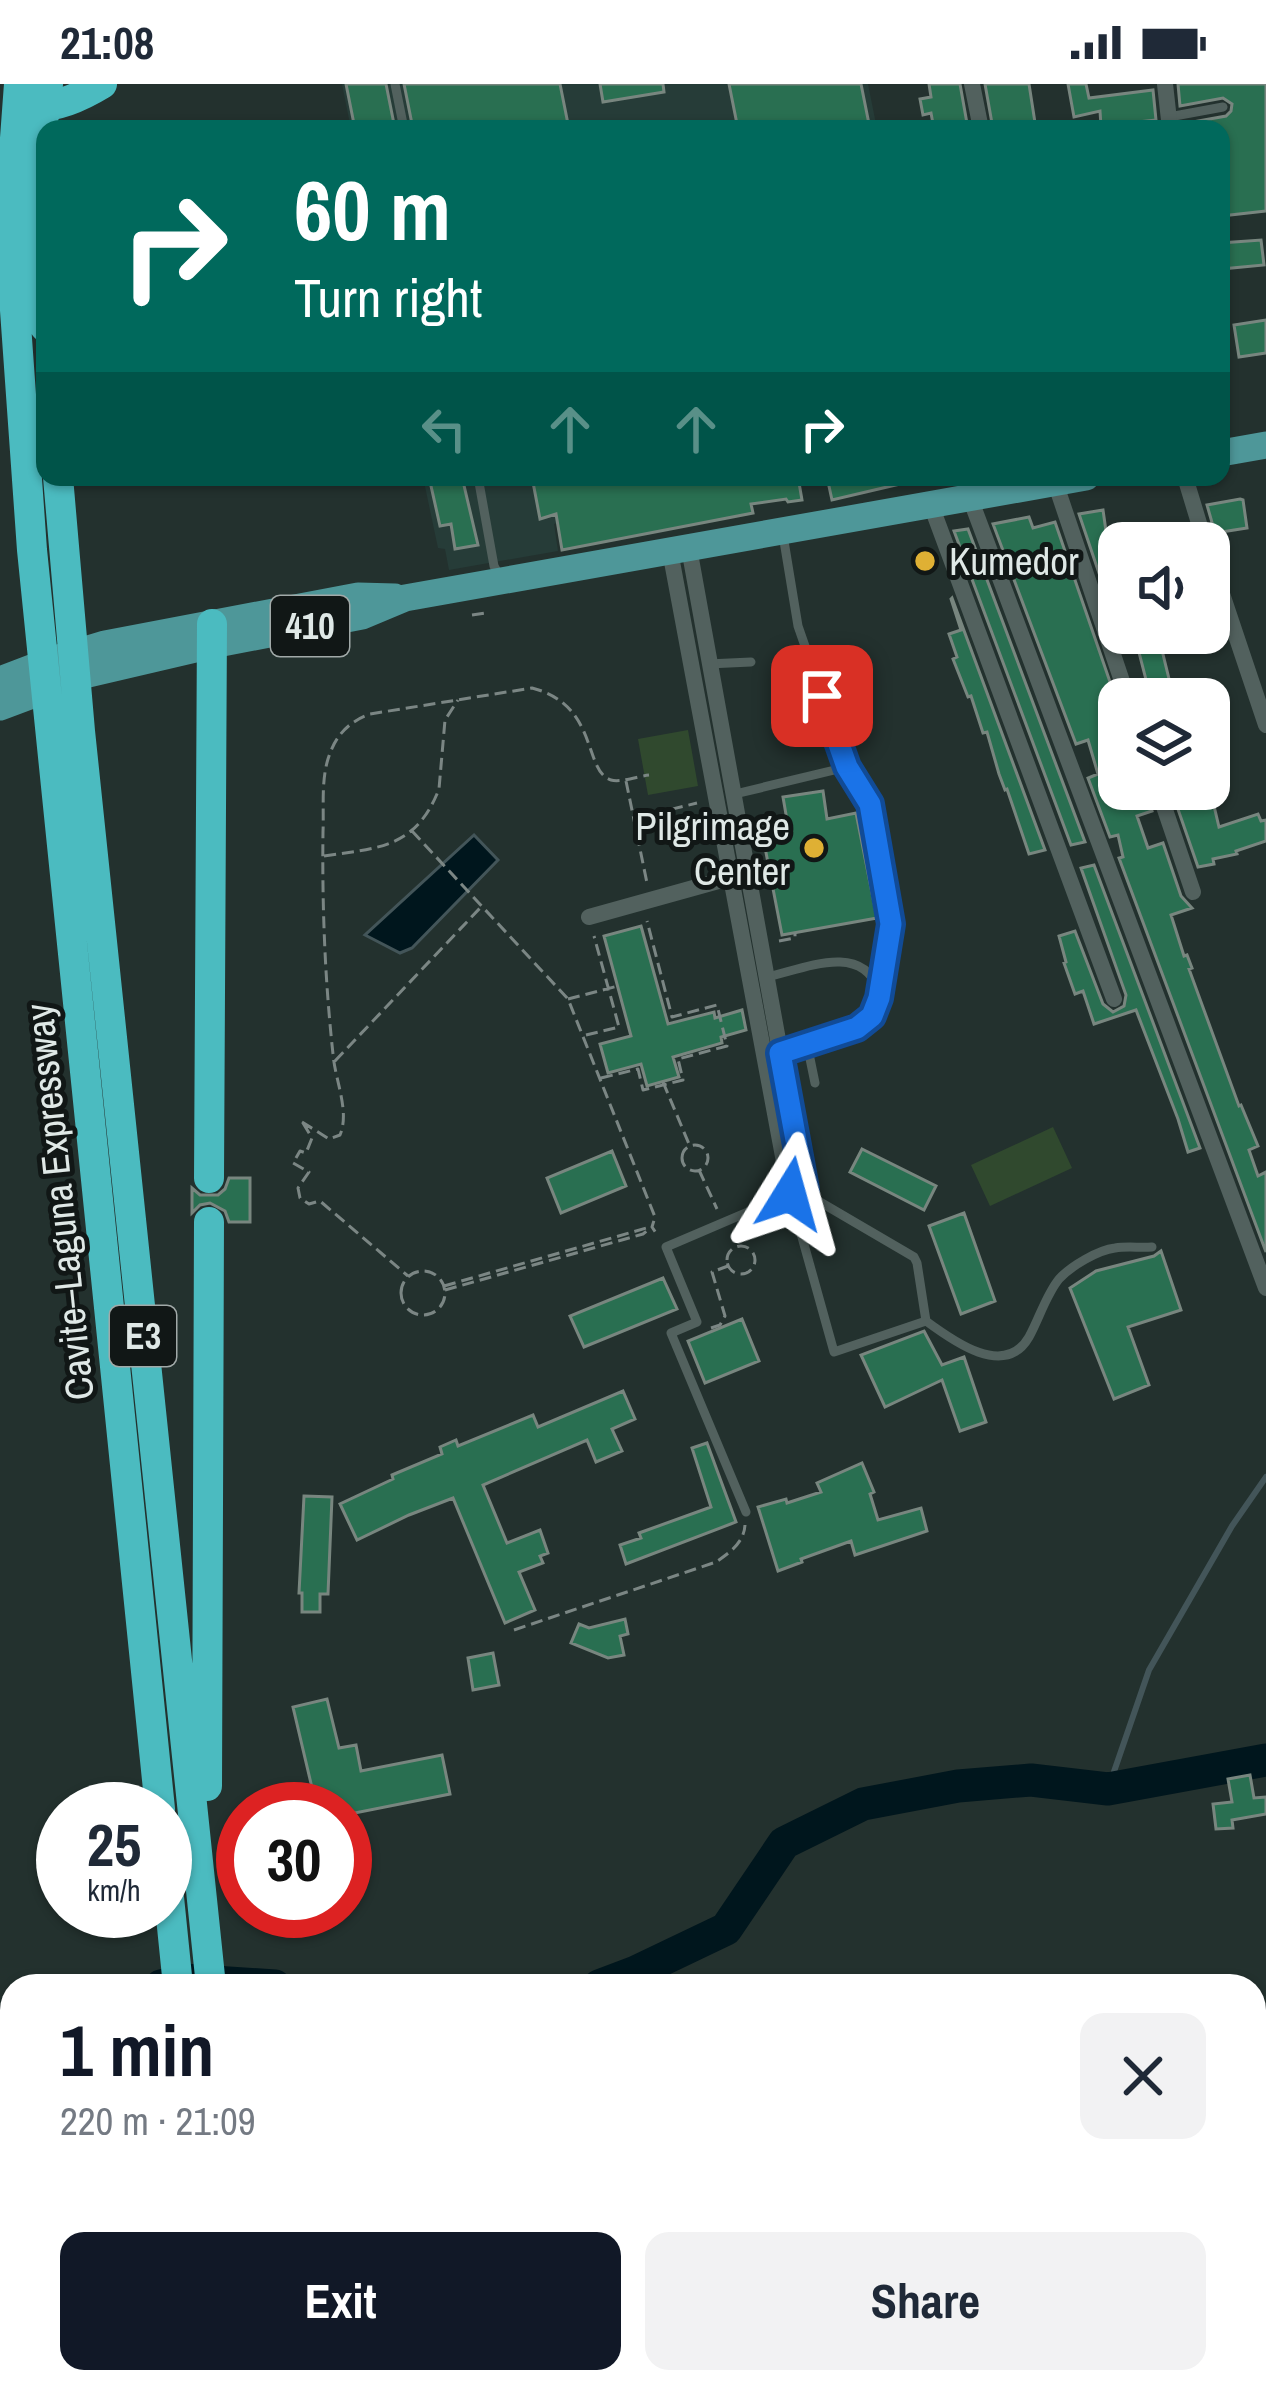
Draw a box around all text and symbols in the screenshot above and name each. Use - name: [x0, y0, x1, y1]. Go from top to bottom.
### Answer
- text: 21:08: [60, 12, 154, 73]
- text: 60 m: [294, 153, 451, 266]
- icon: right: [96, 168, 252, 324]
- text: Turn right: [294, 261, 482, 334]
- icon: left: [411, 396, 477, 462]
- icon: ahead: [537, 396, 603, 462]
- icon: ahead: [663, 396, 729, 462]
- icon: right: [789, 396, 855, 462]
- map controls: [1098, 522, 1230, 810]
- button: sound: [1098, 522, 1230, 654]
- place label: Kumedor: [949, 535, 1079, 587]
- marker: Kumedor: [912, 548, 938, 574]
- road number: 410: [271, 596, 349, 656]
- pin: [771, 645, 873, 747]
- icon: arrive: [789, 663, 855, 729]
- button: layers: [1098, 678, 1230, 810]
- place label: Pilgrimage Center: [635, 800, 790, 897]
- marker: Pilgrimage Center: [801, 835, 827, 861]
- street label: Cavite–Laguna Expressway: [12, 1001, 106, 1403]
- position arrow: [727, 1131, 853, 1257]
- road number: E3: [110, 1306, 176, 1366]
- speed limit sign: 30: [216, 1782, 372, 1938]
- text: 25: [87, 1804, 141, 1885]
- text: km/h: [87, 1870, 141, 1910]
- text: 1 min: [60, 2001, 214, 2098]
- button: close: [1080, 2013, 1206, 2139]
- text: 220 m · 21:09: [60, 2095, 256, 2147]
- button: Exit: [60, 2232, 621, 2370]
- button: Share: [645, 2232, 1206, 2370]

